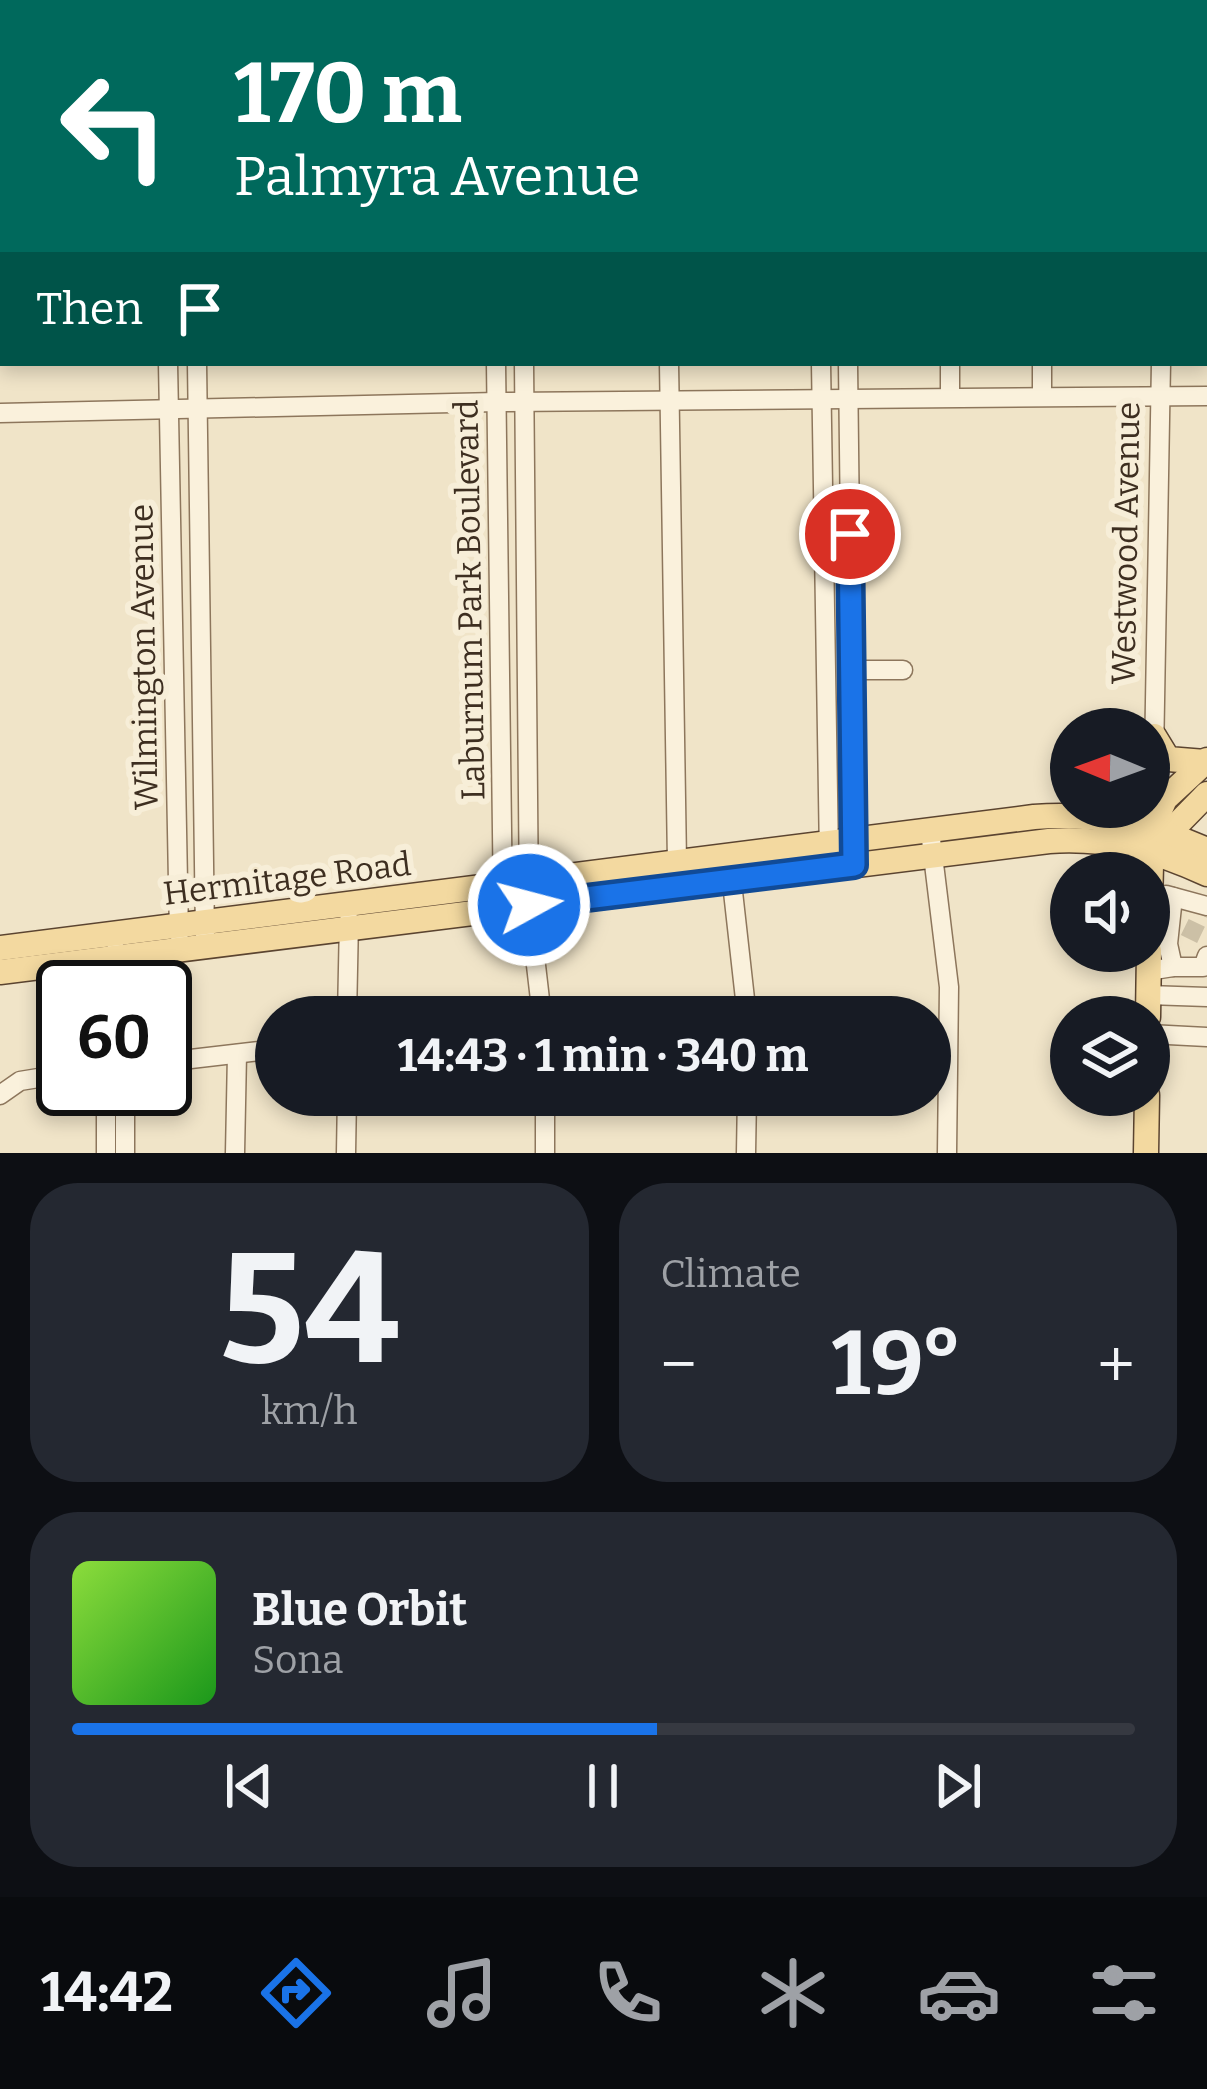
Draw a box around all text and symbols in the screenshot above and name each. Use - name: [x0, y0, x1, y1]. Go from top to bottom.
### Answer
- text: 170 m: [234, 43, 462, 144]
- icon: left: [36, 48, 192, 204]
- text: Palmyra Avenue: [234, 145, 640, 209]
- icon: arrive: [167, 276, 233, 342]
- text: Then: [36, 282, 143, 336]
- street label: Laburnum Park Boulevard: [447, 399, 493, 801]
- street label: Westwood Avenue: [1104, 401, 1148, 685]
- pin: [799, 483, 901, 585]
- icon: arrive: [817, 501, 883, 567]
- street label: Wilmington Avenue: [121, 504, 167, 810]
- north arrow: [1050, 708, 1170, 828]
- map controls: [1050, 708, 1170, 1116]
- position arrow: [466, 842, 592, 968]
- street label: Hermitage Road: [161, 844, 413, 914]
- button: sound: [1050, 852, 1170, 972]
- speed limit sign: 60: [36, 960, 192, 1116]
- button: layers: [1050, 996, 1170, 1116]
- text: 14:43 · 1 min · 340 m: [398, 1029, 808, 1083]
- text: 54: [219, 1216, 399, 1403]
- text: Climate: [661, 1251, 801, 1297]
- text: 19°: [832, 1310, 963, 1418]
- text: −: [661, 1325, 697, 1404]
- text: +: [1097, 1325, 1135, 1404]
- text: km/h: [261, 1388, 358, 1434]
- text: Blue Orbit: [252, 1583, 467, 1637]
- text: Sona: [252, 1637, 343, 1683]
- icon: previous: [216, 1753, 282, 1819]
- icon: pause: [570, 1753, 636, 1819]
- icon: next: [925, 1753, 991, 1819]
- icon: directions: [254, 1951, 338, 2035]
- icon: music: [420, 1951, 504, 2035]
- icon: phone: [586, 1951, 670, 2035]
- icon: climate: [751, 1951, 835, 2035]
- icon: car: [917, 1951, 1001, 2035]
- icon: filters: [1082, 1951, 1166, 2035]
- text: 14:42: [41, 1961, 173, 2025]

